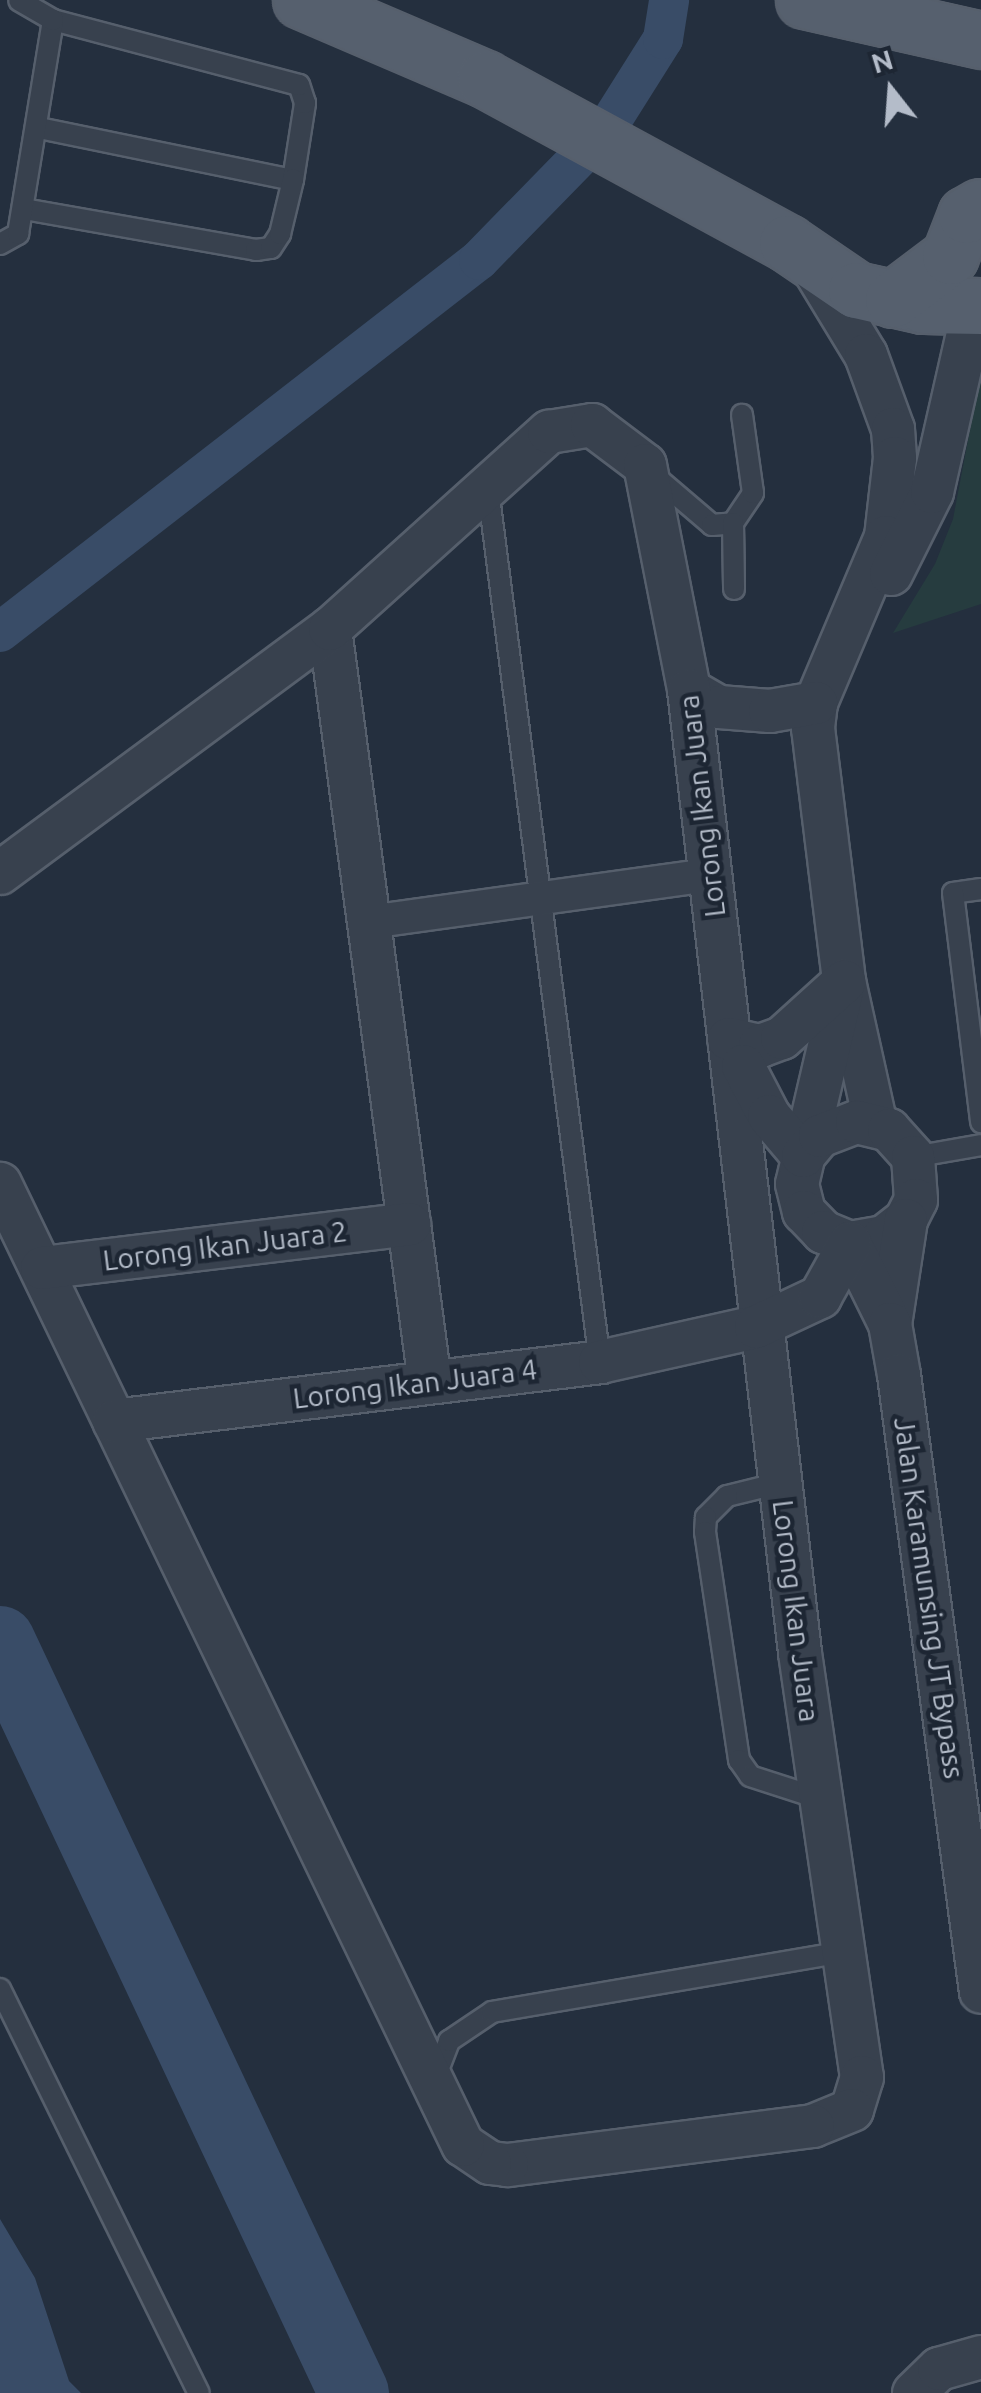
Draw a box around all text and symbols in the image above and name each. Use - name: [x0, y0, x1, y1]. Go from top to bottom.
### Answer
- north arrow: [841, 40, 941, 140]
- text: N: [868, 43, 897, 79]
- street label: Lorong Ikan Juara: [672, 693, 732, 919]
- street label: Lorong Ikan Juara 2: [101, 1214, 349, 1278]
- street label: Lorong Ikan Juara 4: [291, 1352, 539, 1416]
- street label: Jalan Karamunsing JT Bypass: [887, 1415, 971, 1781]
- street label: Lorong Ikan Juara: [766, 1498, 826, 1724]

